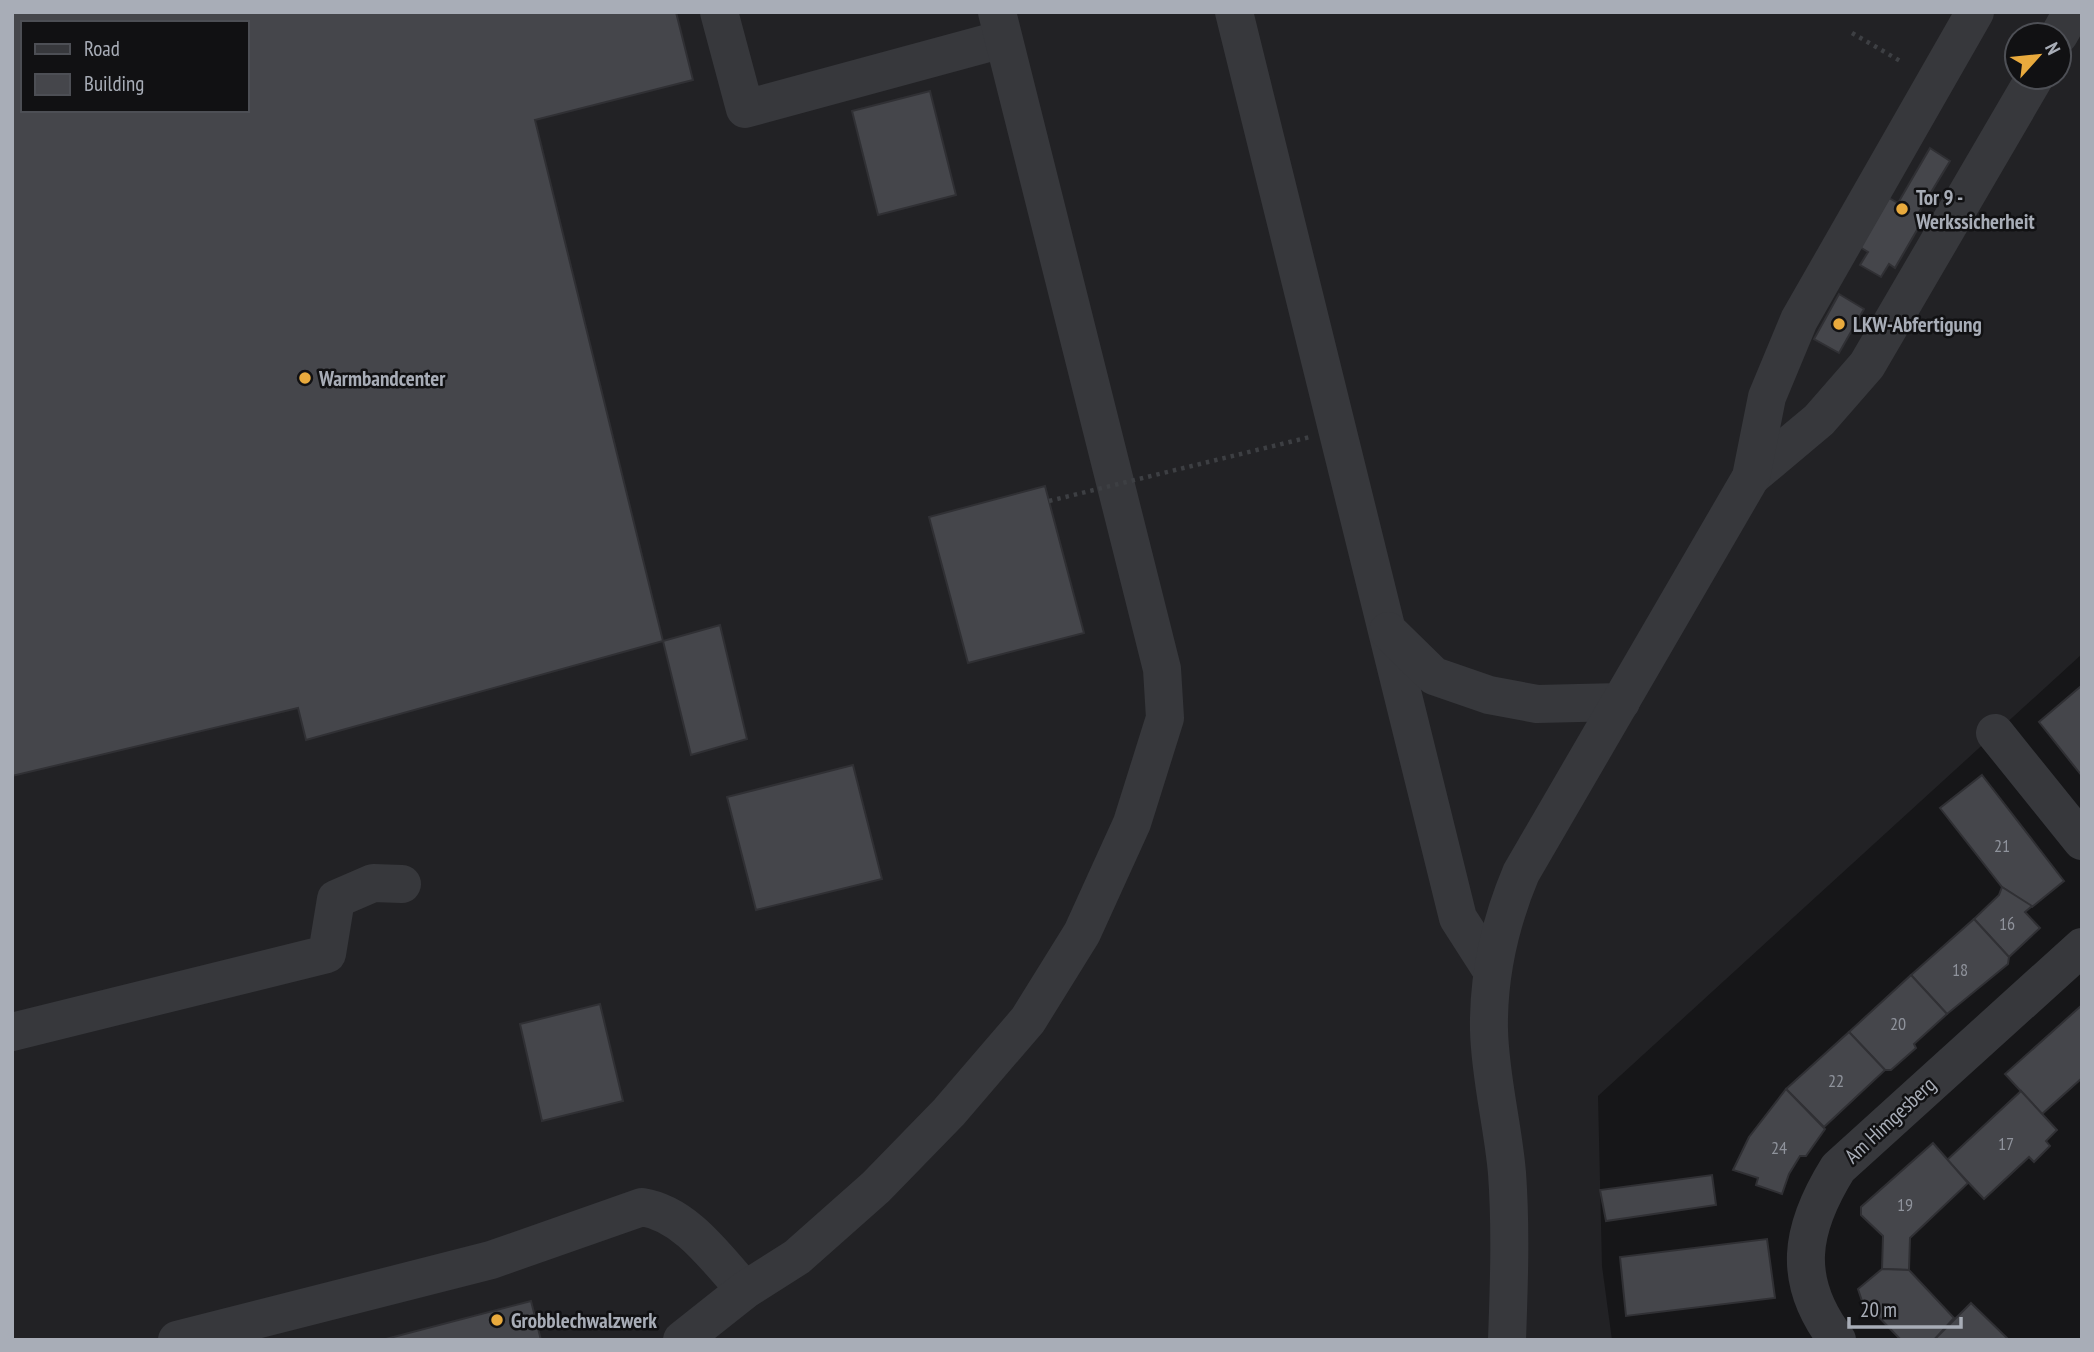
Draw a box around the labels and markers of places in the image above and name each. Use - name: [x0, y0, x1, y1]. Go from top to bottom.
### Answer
- place label: Tor 9 - Werkssicherheit: [1915, 184, 2035, 235]
- marker: Tor 9 - Werkssicherheit: [1894, 201, 1910, 217]
- place label: LKW-Abfertigung: [1853, 311, 1982, 338]
- marker: LKW-Abfertigung: [1831, 316, 1847, 332]
- place label: Warmbandcenter: [318, 365, 446, 392]
- marker: Warmbandcenter: [297, 370, 313, 386]
- place label: Grobblechwalzwerk: [511, 1307, 657, 1334]
- marker: Grobblechwalzwerk: [489, 1312, 505, 1328]

